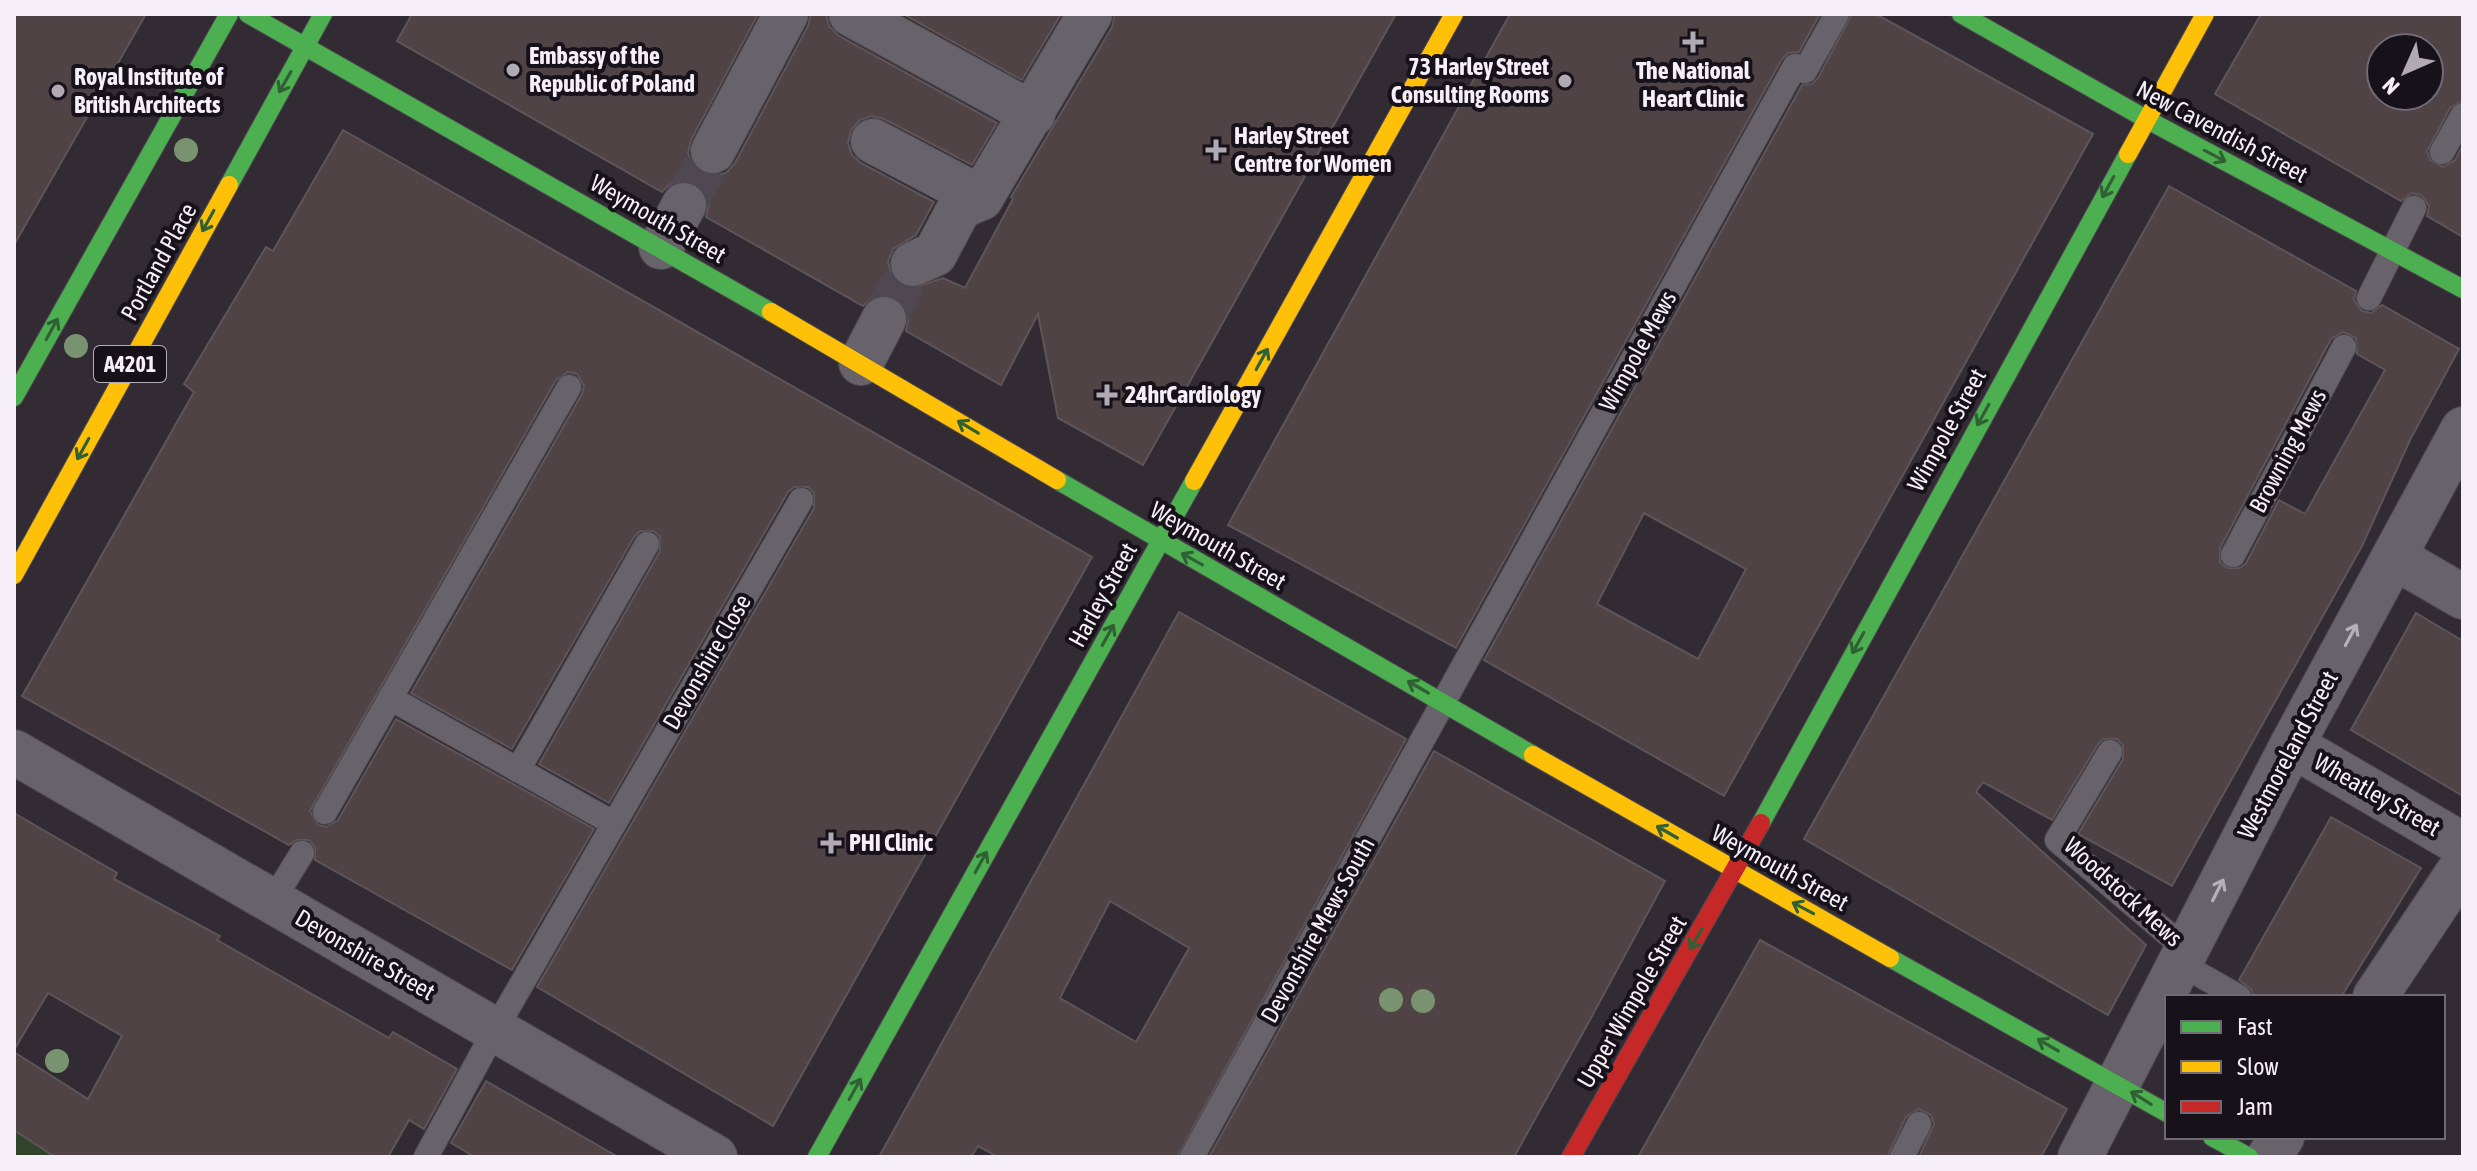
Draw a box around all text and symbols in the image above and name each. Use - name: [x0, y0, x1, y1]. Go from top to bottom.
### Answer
- marker: The National Heart Clinic: [1682, 31, 1704, 53]
- north arrow: [2365, 32, 2445, 112]
- place label: Embassy of the Republic of Poland: [529, 42, 695, 97]
- place label: 73 Harley Street Consulting Rooms: [1391, 53, 1550, 108]
- place label: The National Heart Clinic: [1636, 57, 1751, 112]
- marker: Embassy of the Republic of Poland: [504, 61, 522, 79]
- place label: Royal Institute of British Architects: [74, 63, 224, 118]
- one-way arrow: [277, 69, 292, 93]
- marker: 73 Harley Street Consulting Rooms: [1556, 72, 1574, 90]
- text: N: [2377, 72, 2405, 100]
- street label: New Cavendish Street: [2132, 75, 2312, 188]
- marker: Royal Institute of British Architects: [49, 82, 67, 100]
- place label: Harley Street Centre for Women: [1234, 122, 1392, 177]
- marker: Harley Street Centre for Women: [1205, 139, 1227, 161]
- one-way arrow: [2203, 148, 2227, 164]
- street label: Weymouth Street: [586, 169, 731, 268]
- one-way arrow: [2100, 175, 2115, 199]
- street label: Portland Place: [115, 199, 202, 325]
- one-way arrow: [200, 209, 215, 233]
- street label: Wimpole Mews: [1594, 286, 1682, 415]
- one-way arrow: [45, 317, 60, 341]
- road number: A4201: [94, 346, 166, 382]
- one-way arrow: [1255, 347, 1270, 371]
- street label: Wimpole Street: [1902, 364, 1991, 496]
- place label: 24hrCardiology: [1125, 381, 1261, 408]
- marker: 24hrCardiology: [1096, 384, 1118, 406]
- street label: Browning Mews: [2244, 384, 2331, 517]
- one-way arrow: [1974, 403, 1990, 427]
- one-way arrow: [957, 419, 980, 435]
- one-way arrow: [75, 437, 90, 461]
- street label: Weymouth Street: [1146, 496, 1291, 595]
- street label: Harley Street: [1063, 538, 1142, 652]
- one-way arrow: [1181, 551, 1204, 567]
- street label: Devonshire Close: [657, 590, 756, 734]
- one-way arrow: [1101, 623, 1116, 647]
- one-way arrow: [2344, 623, 2360, 647]
- one-way arrow: [1849, 631, 1865, 654]
- street label: Westmoreland Street: [2232, 666, 2343, 843]
- one-way arrow: [1407, 679, 1430, 695]
- street label: Wheatley Street: [2310, 748, 2445, 841]
- street label: Weymouth Street: [1707, 819, 1853, 916]
- one-way arrow: [1656, 824, 1679, 840]
- place label: PHI Clinic: [849, 829, 933, 856]
- marker: PHI Clinic: [820, 832, 842, 854]
- street label: Devonshire Mews South: [1255, 832, 1380, 1027]
- street label: Woodstock Mews: [2059, 832, 2188, 952]
- one-way arrow: [974, 850, 989, 874]
- one-way arrow: [2210, 878, 2226, 902]
- one-way arrow: [1791, 900, 1815, 915]
- street label: Devonshire Street: [291, 904, 440, 1005]
- street label: Upper Wimpole Street: [1571, 911, 1692, 1093]
- one-way arrow: [1688, 927, 1704, 950]
- legend: [2165, 995, 2445, 1139]
- text: Fast: [2237, 1013, 2273, 1040]
- one-way arrow: [2036, 1037, 2060, 1052]
- text: Slow: [2237, 1053, 2279, 1080]
- one-way arrow: [847, 1078, 863, 1101]
- one-way arrow: [2131, 1090, 2153, 1107]
- text: Jam: [2237, 1093, 2273, 1120]

